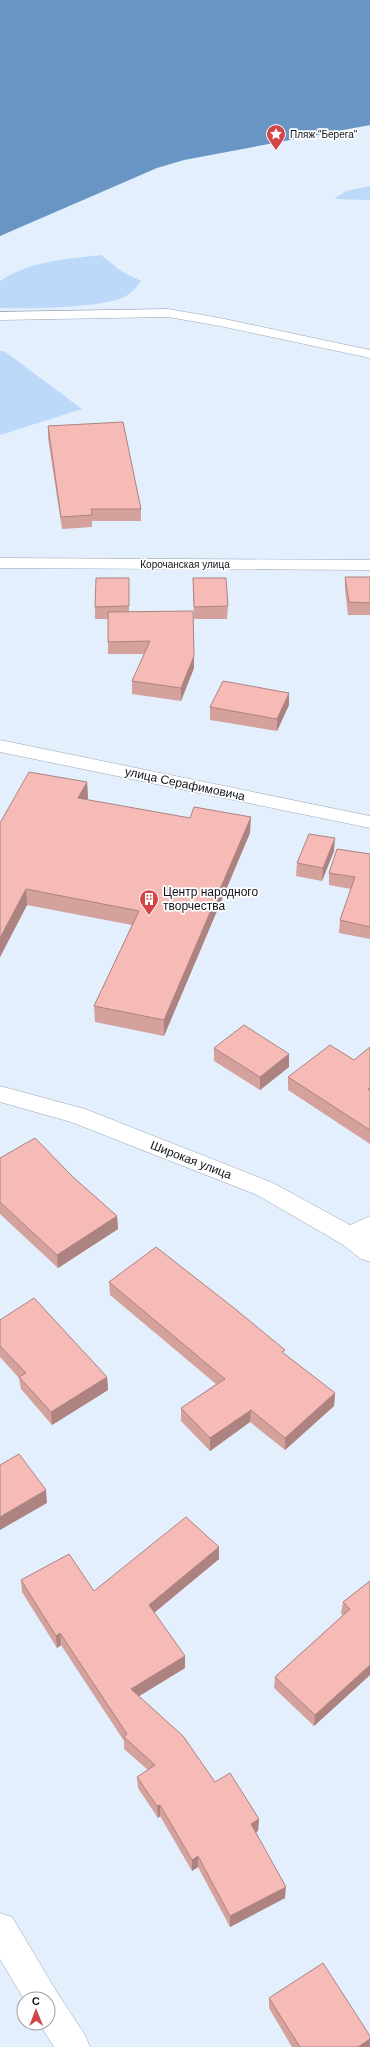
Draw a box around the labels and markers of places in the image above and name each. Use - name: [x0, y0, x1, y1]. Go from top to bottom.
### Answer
- place icon: Пляж "Берега": [265, 123, 287, 151]
- place label: Пляж "Берега": [290, 129, 358, 140]
- place label: Центр народного творчества: [163, 885, 258, 913]
- building icon: Центр народного творчества: [138, 888, 160, 916]

